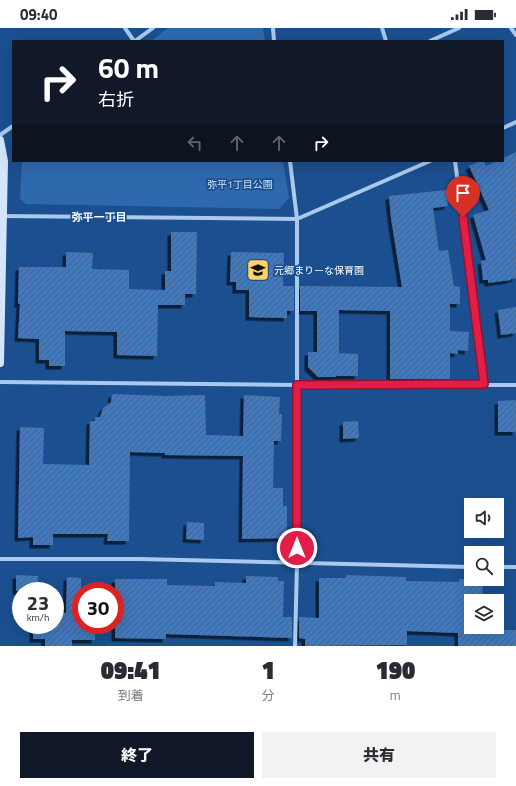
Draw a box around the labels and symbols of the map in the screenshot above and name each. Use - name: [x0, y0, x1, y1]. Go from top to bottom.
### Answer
- pin: [446, 176, 480, 217]
- park label: 弥平1丁目公園: [207, 177, 273, 192]
- district label: 弥平一丁目: [72, 209, 127, 225]
- school or university icon: 元郷まりーな保育園: [245, 257, 271, 283]
- place label: 元郷まりーな保育園: [274, 263, 364, 278]
- position arrow: [276, 527, 318, 569]
- speed limit sign: 30: [72, 582, 124, 634]

